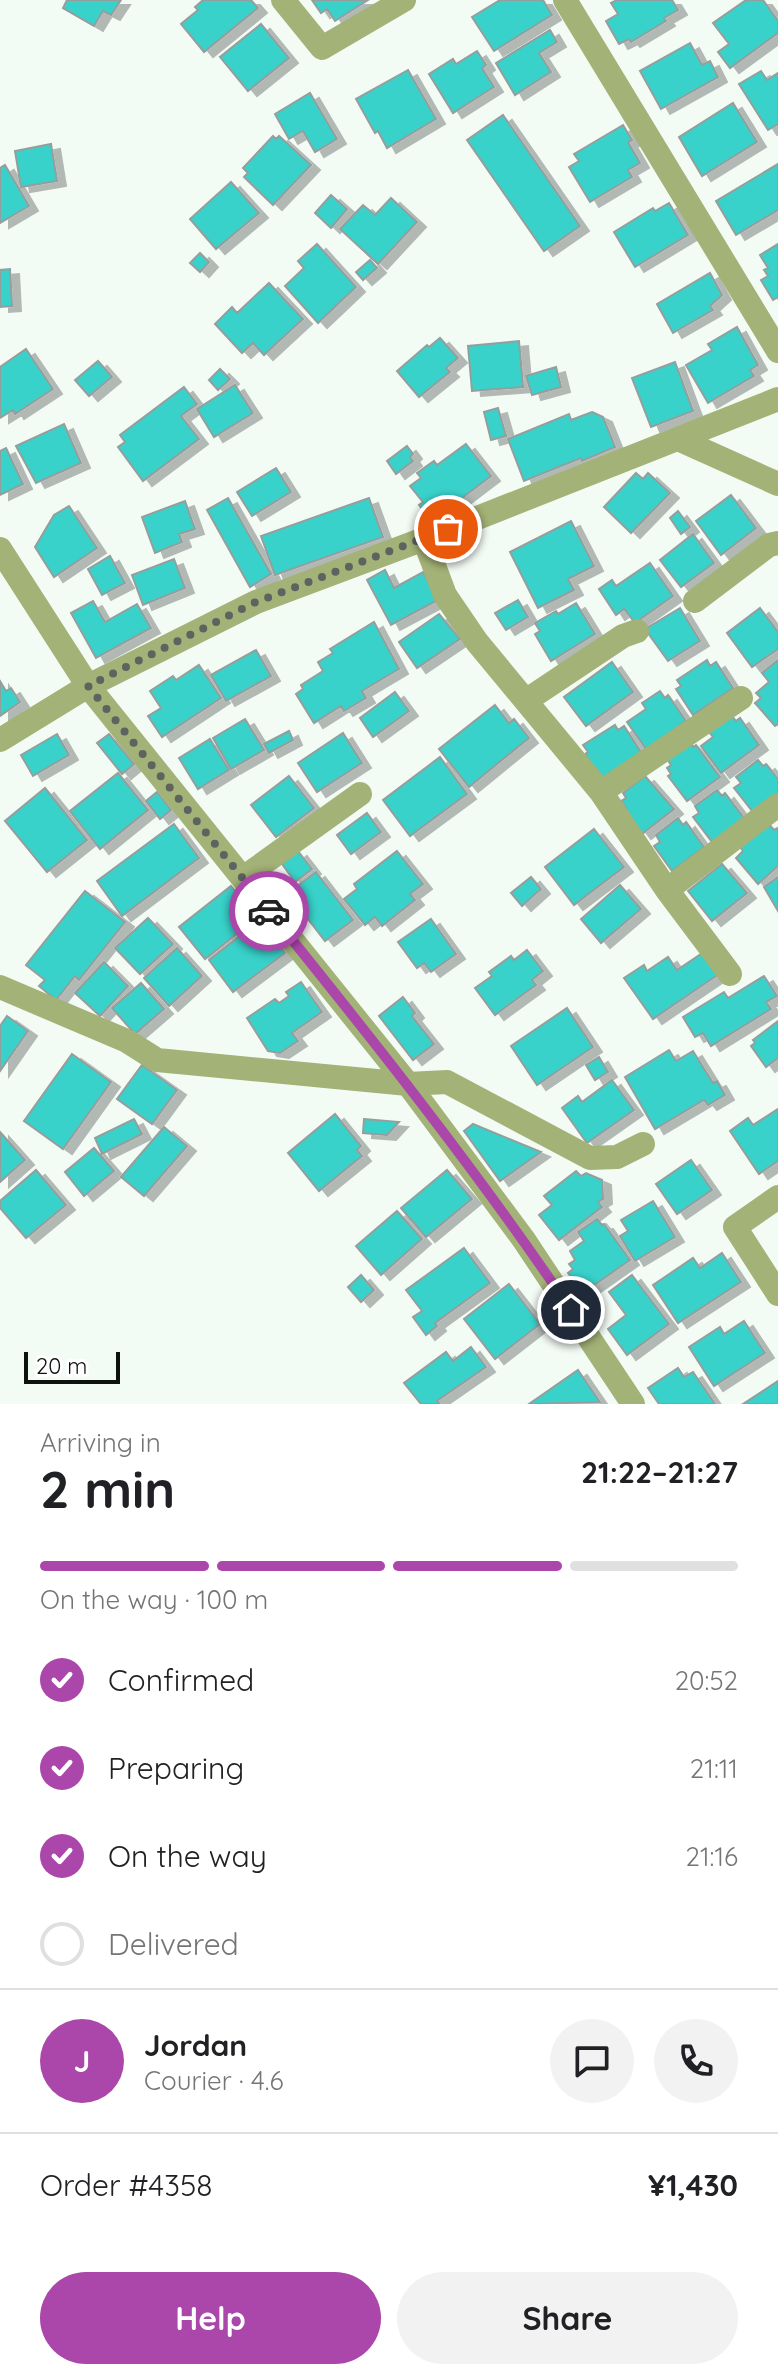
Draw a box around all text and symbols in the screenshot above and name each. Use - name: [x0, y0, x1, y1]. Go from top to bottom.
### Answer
- pin: [414, 495, 482, 563]
- icon: bag: [426, 507, 470, 551]
- courier: [229, 871, 309, 951]
- icon: car: [247, 889, 291, 933]
- pin: [537, 1276, 605, 1344]
- icon: home: [549, 1288, 593, 1332]
- scale bar: [24, 1348, 120, 1384]
- text: 20 m: [36, 1352, 87, 1380]
- text: Arriving in: [40, 1426, 161, 1459]
- text: 21:22–21:27: [581, 1453, 738, 1491]
- text: 2 min: [40, 1456, 175, 1521]
- text: On the way · 100 m: [40, 1583, 268, 1616]
- icon: check: [40, 1658, 84, 1702]
- text: Confirmed: [108, 1661, 254, 1699]
- text: 20:52: [675, 1664, 738, 1697]
- icon: check: [40, 1746, 84, 1790]
- text: Preparing: [108, 1749, 244, 1787]
- text: 21:11: [690, 1752, 738, 1785]
- icon: check: [40, 1834, 84, 1878]
- text: On the way: [108, 1837, 267, 1875]
- text: 21:16: [686, 1840, 738, 1873]
- text: Delivered: [108, 1925, 239, 1963]
- button: chat: [550, 2019, 634, 2103]
- button: phone: [654, 2019, 738, 2103]
- text: Jordan: [144, 2026, 247, 2064]
- text: J: [74, 2042, 90, 2080]
- text: Courier · 4.6: [144, 2064, 283, 2097]
- text: Order #4358: [40, 2166, 212, 2204]
- text: ¥1,430: [648, 2166, 738, 2204]
- button: Help: [40, 2272, 381, 2364]
- button: Share: [397, 2272, 738, 2364]

